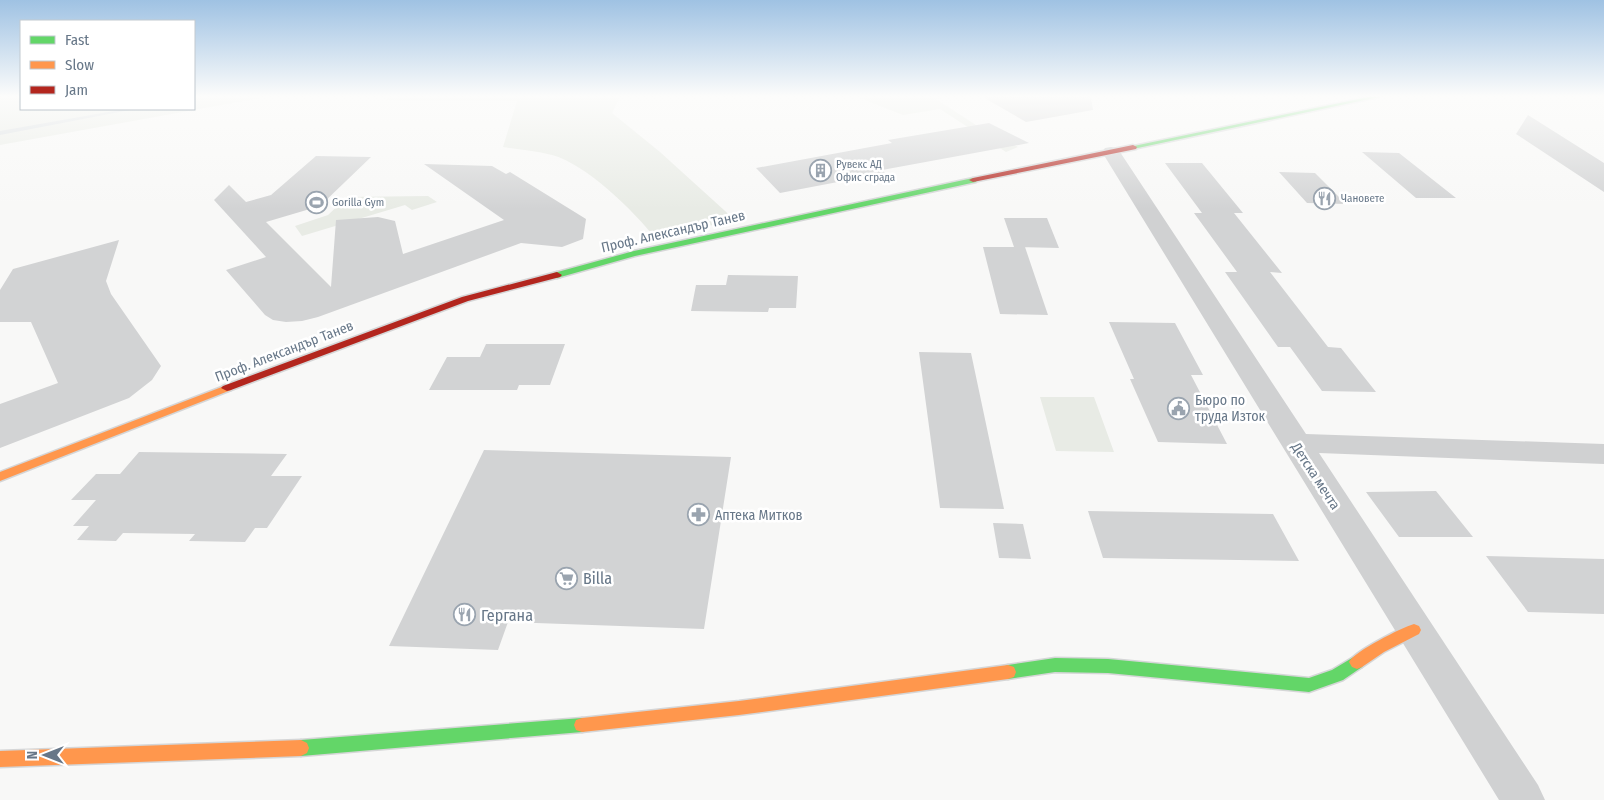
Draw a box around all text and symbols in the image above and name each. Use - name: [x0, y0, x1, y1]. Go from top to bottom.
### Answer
- legend: [20, 20, 195, 110]
- text: Fast: [65, 31, 89, 49]
- text: Slow: [65, 56, 94, 74]
- text: Jam: [65, 81, 88, 99]
- building icon: Рувекс АД Офис сграда: [808, 158, 832, 182]
- place label: Рувекс АД Офис сграда: [836, 158, 895, 184]
- restaurant icon: Чановете: [1313, 186, 1337, 210]
- sports icon: Gorilla Gym: [304, 190, 328, 214]
- place label: Чановете: [1341, 192, 1384, 205]
- place label: Gorilla Gym: [332, 196, 384, 209]
- street label: Проф. Александър Танев: [600, 207, 747, 256]
- street label: Проф. Александър Танев: [212, 317, 356, 386]
- place label: Бюро по труда Изток: [1195, 392, 1266, 425]
- public building icon: Бюро по труда Изток: [1167, 396, 1191, 420]
- street label: Детска мечта: [1287, 439, 1344, 513]
- pharmacy icon: Аптека Митков: [687, 503, 711, 527]
- place label: Аптека Митков: [715, 507, 803, 524]
- supermarket icon: Billa: [555, 566, 579, 590]
- place label: Billa: [583, 569, 612, 588]
- restaurant icon: Гергана: [453, 603, 477, 627]
- place label: Гергана: [481, 606, 533, 625]
- north arrow: [20, 730, 70, 780]
- text: N: [24, 751, 41, 759]

